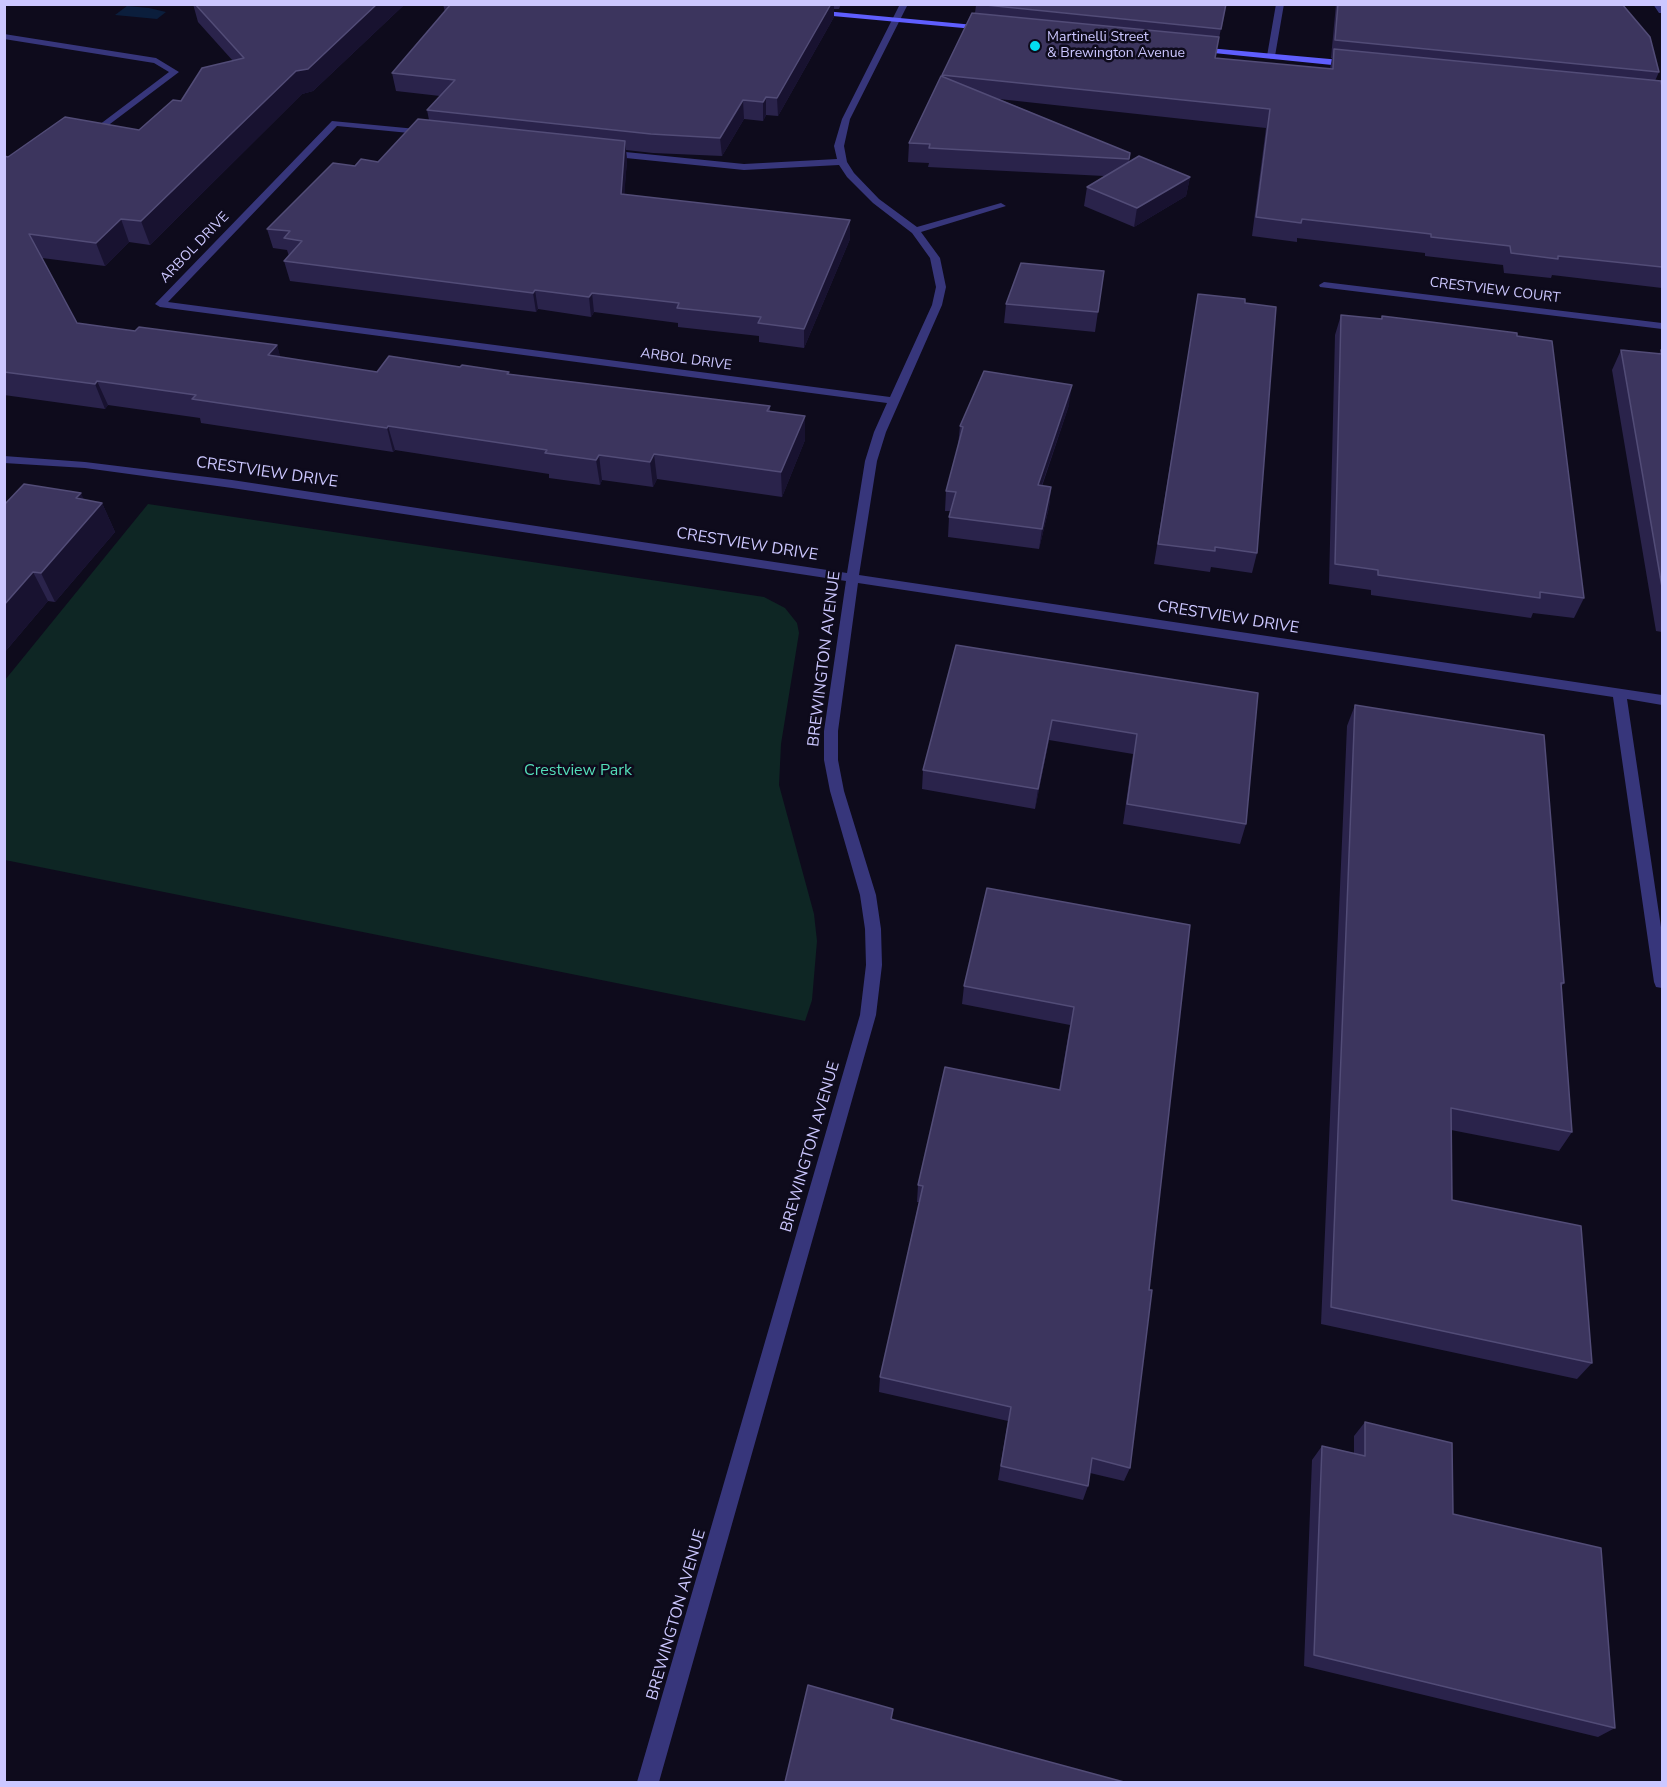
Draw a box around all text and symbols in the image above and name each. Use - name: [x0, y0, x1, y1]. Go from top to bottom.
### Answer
- place label: Martinelli Street & Brewington Avenue: [1047, 30, 1185, 62]
- marker: Martinelli Street & Brewington Avenue: [1028, 39, 1042, 53]
- street label: ARBOL DRIVE: [157, 209, 233, 287]
- street label: CRESTVIEW COURT: [1429, 275, 1561, 307]
- street label: ARBOL DRIVE: [639, 345, 733, 375]
- street label: CRESTVIEW DRIVE: [195, 454, 339, 492]
- street label: CRESTVIEW DRIVE: [675, 524, 819, 566]
- street label: BREWINGTON AVENUE: [805, 570, 845, 748]
- street label: CRESTVIEW DRIVE: [1156, 597, 1300, 639]
- park label: Crestview Park: [524, 761, 632, 781]
- street label: BREWINGTON AVENUE: [777, 1059, 845, 1235]
- street label: BREWINGTON AVENUE: [643, 1527, 711, 1703]

